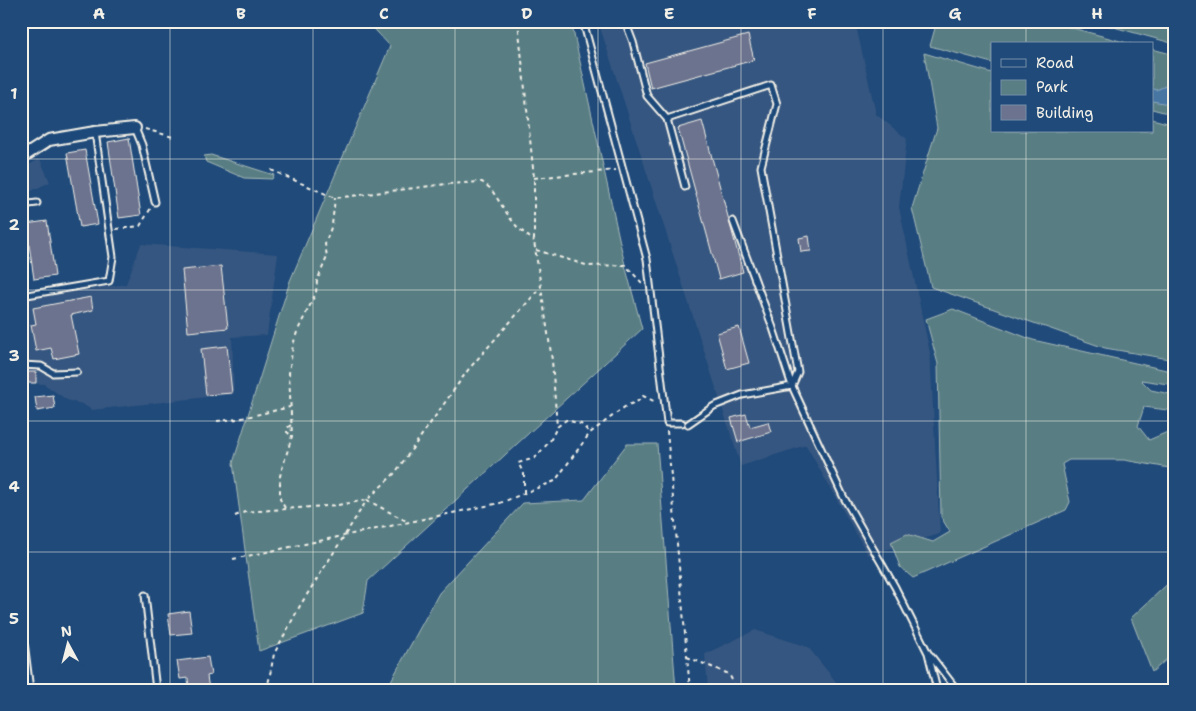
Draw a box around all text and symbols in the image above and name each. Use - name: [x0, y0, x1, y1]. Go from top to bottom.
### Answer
- text: A: [93, 3, 105, 24]
- text: B: [236, 3, 246, 24]
- text: C: [379, 3, 389, 24]
- text: D: [521, 3, 533, 24]
- text: E: [664, 3, 674, 24]
- text: F: [807, 3, 817, 24]
- text: G: [949, 3, 962, 24]
- text: H: [1091, 3, 1103, 24]
- legend: [991, 42, 1154, 132]
- text: Road: [1036, 53, 1074, 73]
- text: Park: [1036, 77, 1068, 97]
- text: 1: [10, 83, 18, 104]
- text: Building: [1036, 103, 1093, 123]
- text: 2: [8, 214, 20, 235]
- text: 3: [8, 345, 20, 366]
- text: 4: [8, 476, 20, 497]
- text: 5: [9, 608, 19, 629]
- north arrow: [42, 618, 92, 668]
- text: N: [60, 621, 73, 641]

